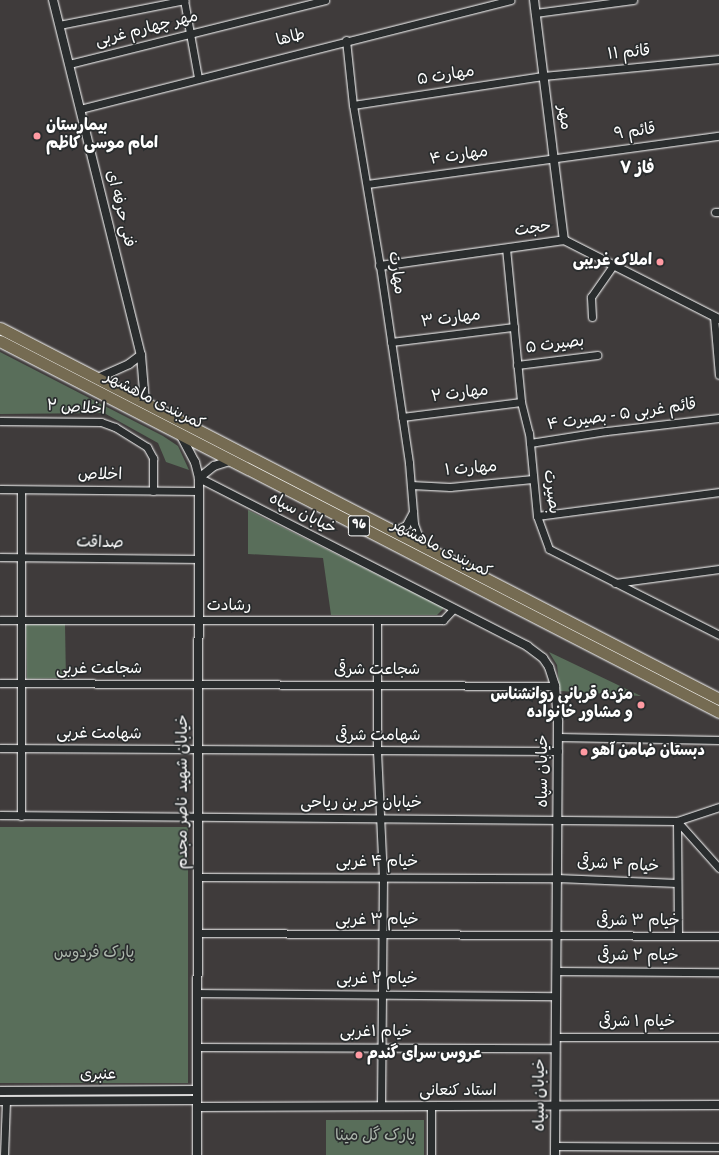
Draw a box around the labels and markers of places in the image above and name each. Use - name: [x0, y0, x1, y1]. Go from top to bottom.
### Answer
- place label: بیمارستان امام موسی کاظم: [46, 117, 158, 155]
- marker: بیمارستان امام موسی کاظم: [31, 130, 43, 142]
- place label: املاک غریبی: [573, 252, 652, 272]
- marker: املاک غریبی: [655, 257, 665, 267]
- place label: مژده قربانی روانشناس و مشاور خانواده: [490, 686, 633, 724]
- marker: مژده قربانی روانشناس و مشاور خانواده: [636, 700, 646, 710]
- place label: دبستان ضامن آهو: [592, 742, 705, 762]
- marker: دبستان ضامن آهو: [579, 747, 589, 757]
- place label: عروس سرای گندم: [367, 1045, 483, 1065]
- marker: عروس سرای گندم: [354, 1050, 364, 1060]

